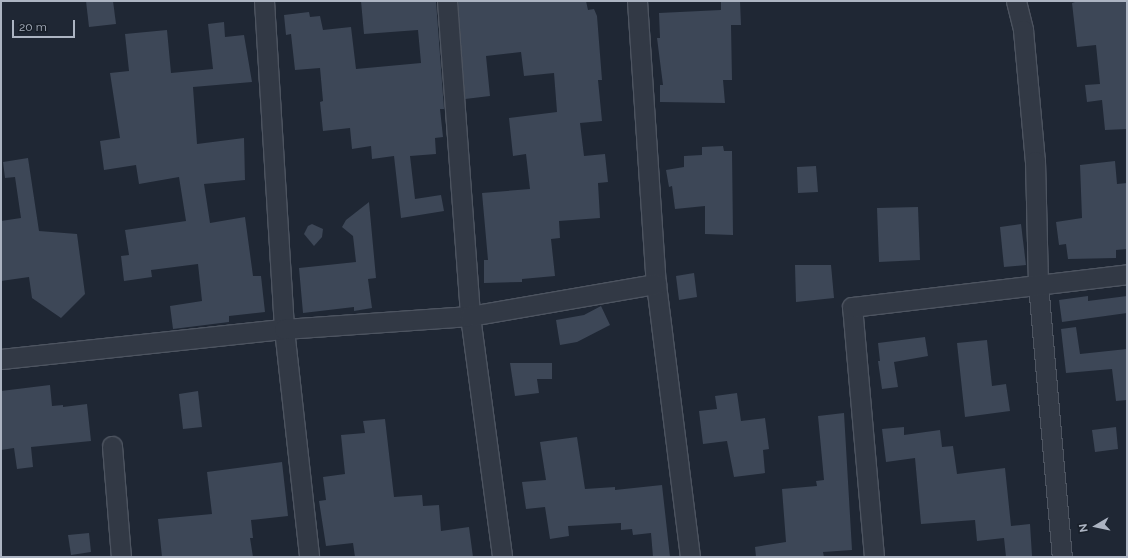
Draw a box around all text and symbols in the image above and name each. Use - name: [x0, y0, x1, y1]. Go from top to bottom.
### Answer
- scale bar: [14, 12, 77, 38]
- text: 20 m: [19, 20, 47, 34]
- north arrow: [1076, 506, 1116, 546]
- text: N: [1077, 523, 1091, 533]

